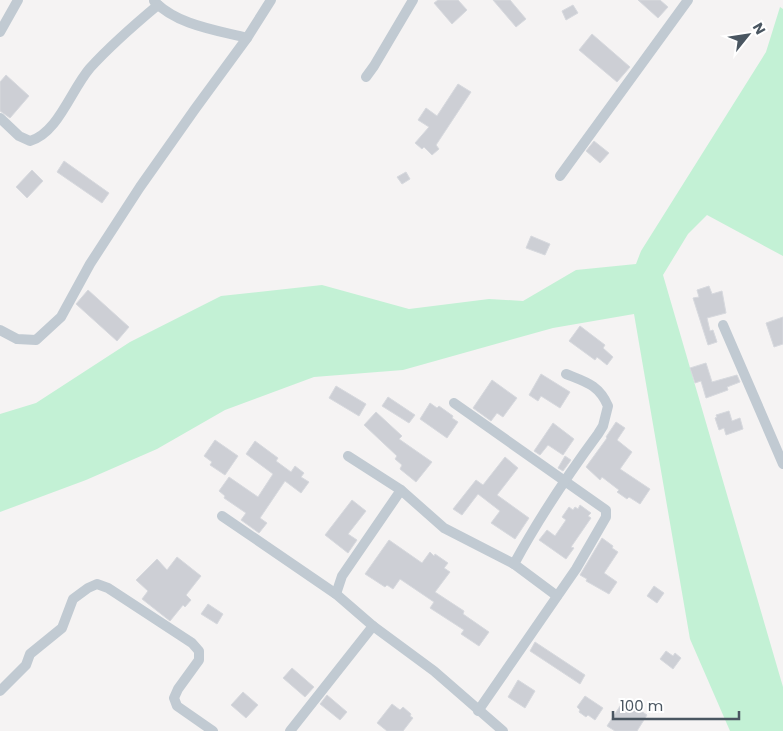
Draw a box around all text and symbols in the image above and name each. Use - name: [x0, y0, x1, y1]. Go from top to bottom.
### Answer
- north arrow: [723, 10, 773, 60]
- text: N: [748, 19, 771, 38]
- scale bar: [613, 688, 739, 720]
- text: 100 m: [620, 695, 663, 716]

